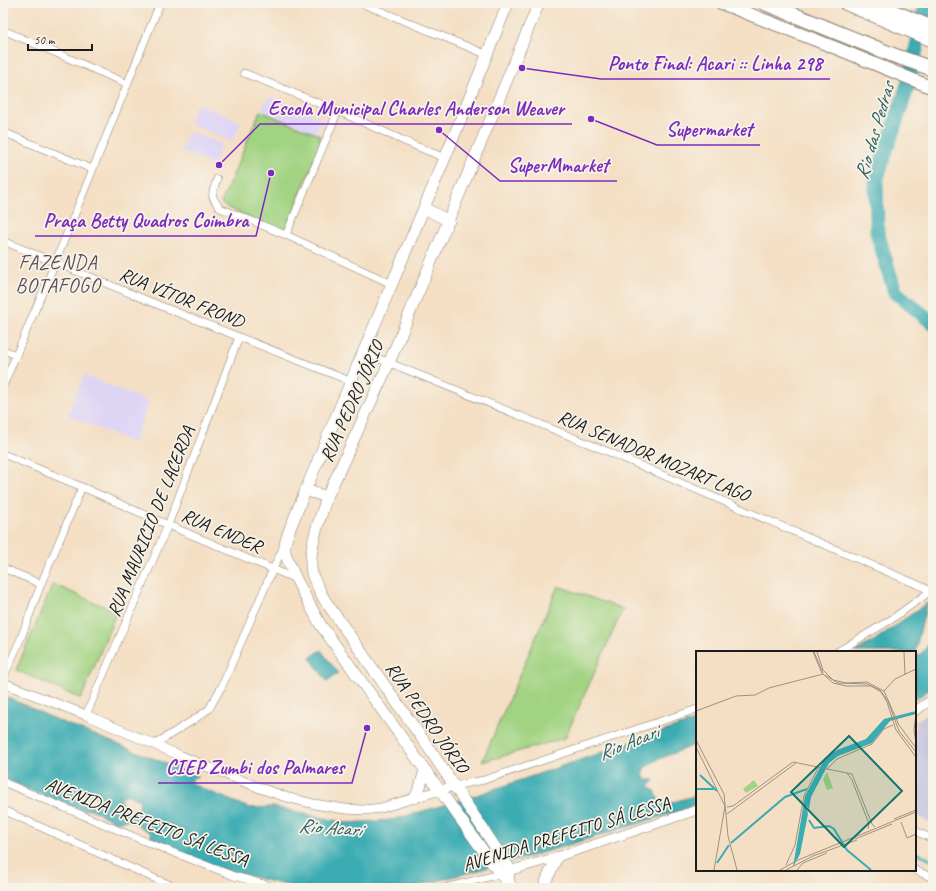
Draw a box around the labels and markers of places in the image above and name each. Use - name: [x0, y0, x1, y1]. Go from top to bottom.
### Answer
- callout: Ponto Final: Acari :: Linha 298: [601, 47, 830, 79]
- callout: Escola Municipal Charles Anderson Weaver: [260, 92, 572, 124]
- callout: Supermarket: [657, 113, 760, 145]
- callout: SuperMmarket: [500, 149, 617, 181]
- callout: Praça Betty Quadros Coimbra: [35, 204, 256, 236]
- callout: CIEP Zumbi dos Palmares: [158, 751, 352, 783]

